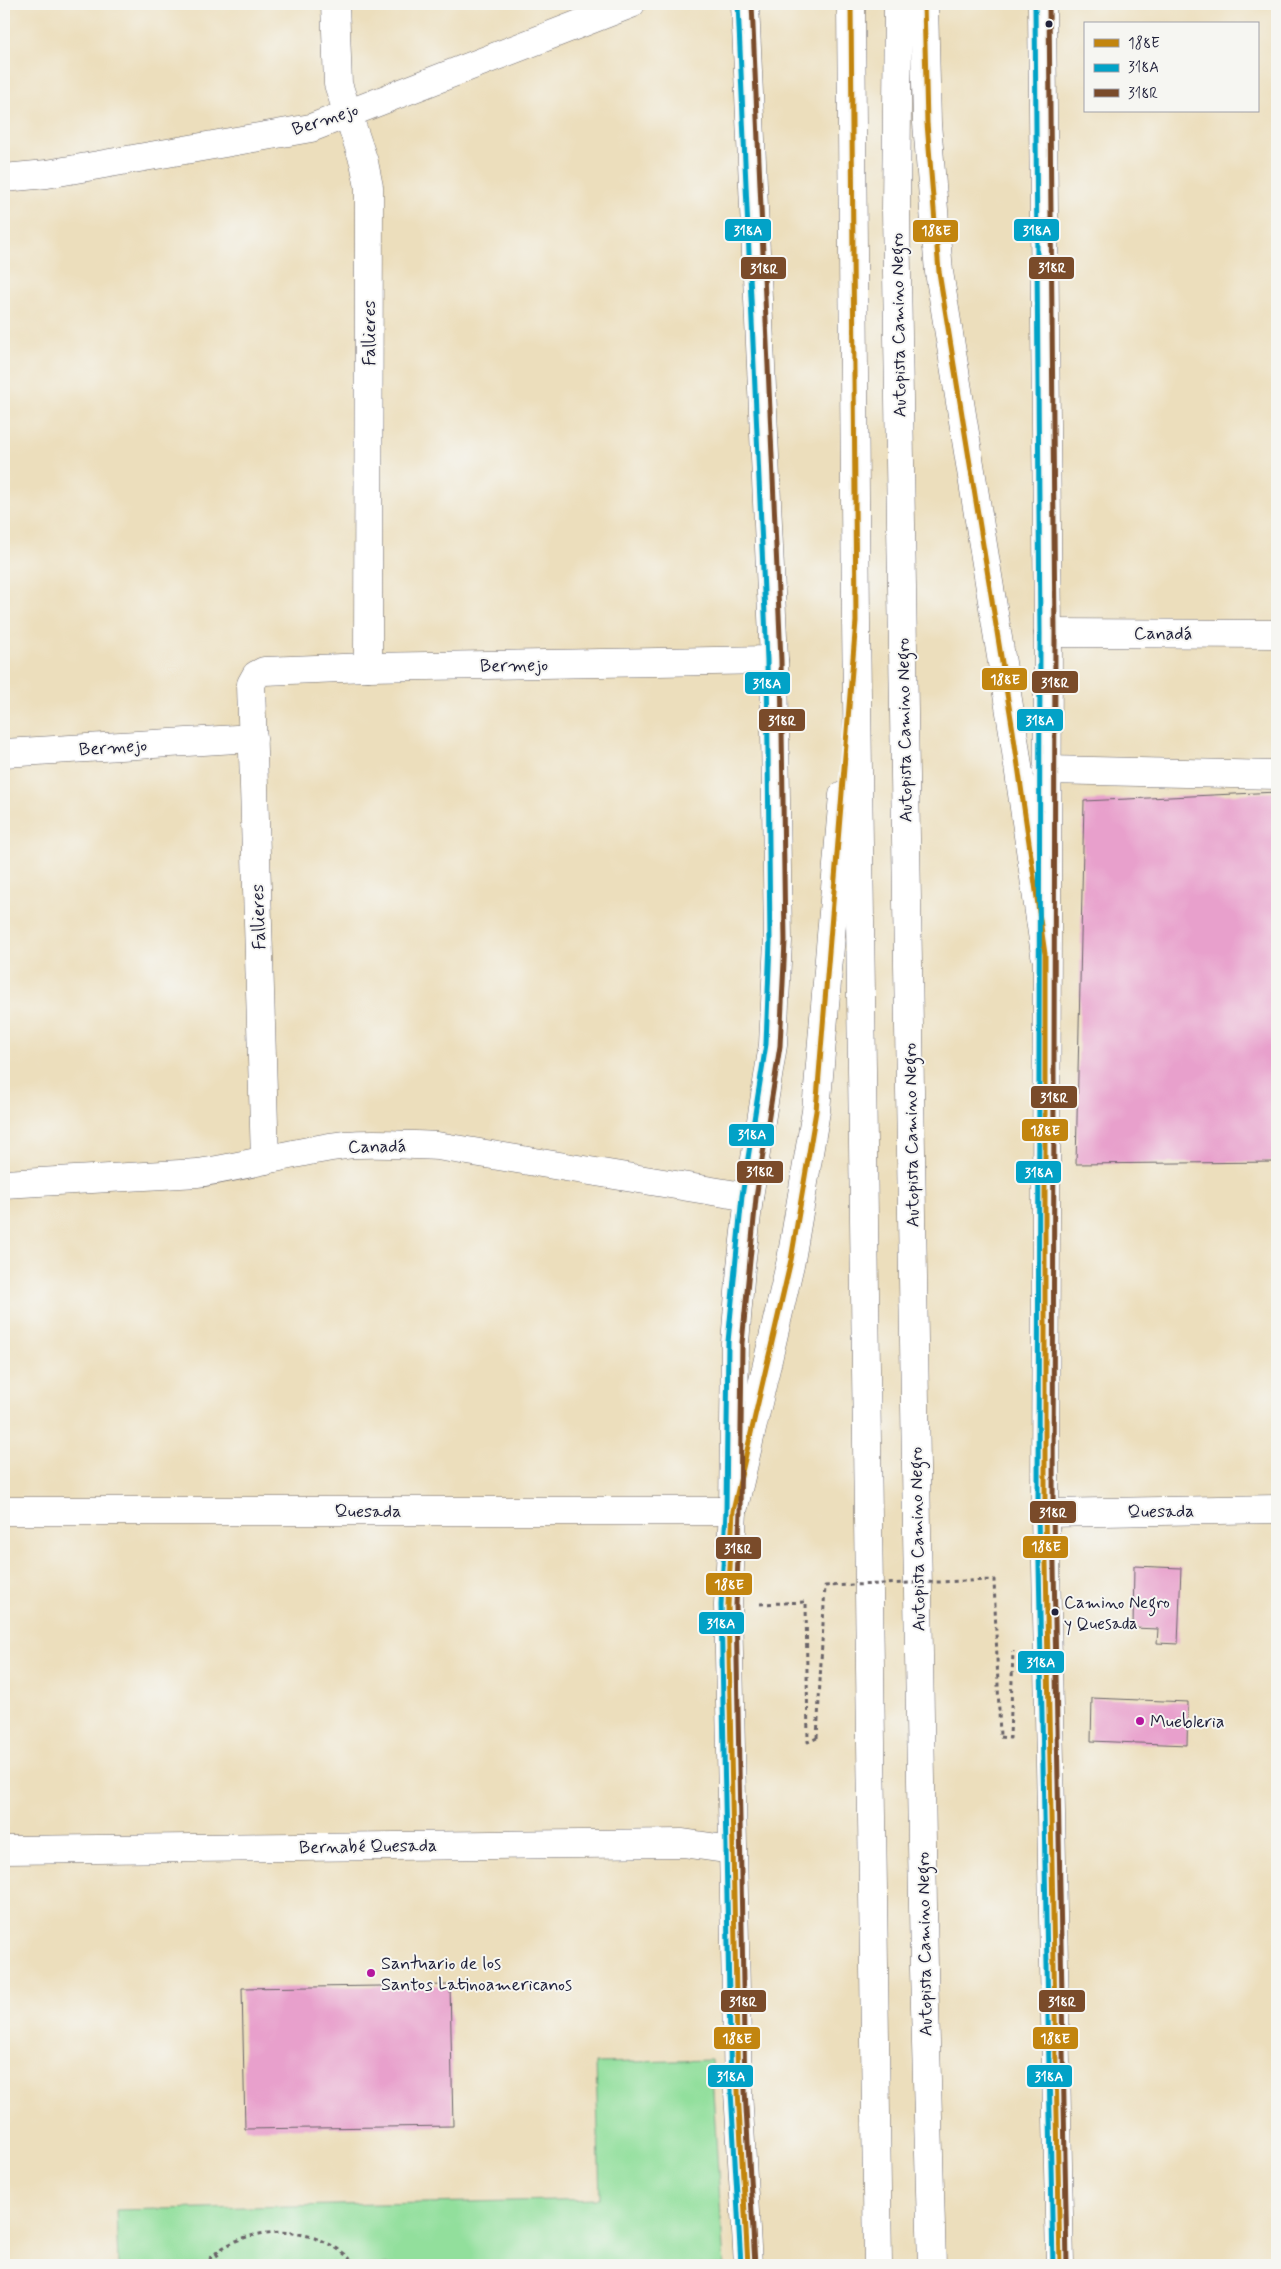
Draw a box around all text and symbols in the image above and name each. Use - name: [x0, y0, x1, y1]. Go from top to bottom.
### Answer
- unlabelled marker: [1044, 19, 1054, 29]
- legend: [1084, 22, 1258, 112]
- text: 188E: [1128, 34, 1160, 54]
- text: 318A: [1128, 58, 1159, 78]
- text: 318R: [1128, 84, 1158, 104]
- street label: Bermejo: [289, 98, 362, 142]
- line badge: 318A: [724, 218, 772, 242]
- line badge: 318A: [1013, 218, 1060, 242]
- line badge: 188E: [912, 219, 959, 243]
- text: 318A: [733, 222, 763, 240]
- text: 188E: [921, 222, 951, 240]
- text: 318A: [1022, 222, 1052, 240]
- street label: Autopista Camino Negro: [885, 232, 915, 418]
- line badge: 318R: [740, 256, 787, 280]
- line badge: 318R: [1028, 256, 1075, 280]
- text: 318R: [1038, 259, 1066, 277]
- text: 318R: [750, 260, 778, 278]
- street label: Fallieres: [358, 300, 382, 366]
- street label: Canadá: [1134, 622, 1192, 646]
- street label: Autopista Camino Negro: [891, 637, 921, 823]
- street label: Bermejo: [480, 653, 548, 679]
- line badge: 188E: [981, 667, 1028, 691]
- line badge: 318R: [1031, 670, 1079, 694]
- line badge: 318A: [744, 671, 791, 695]
- text: 188E: [990, 671, 1020, 689]
- text: 318R: [1041, 674, 1069, 692]
- text: 318A: [752, 675, 782, 693]
- line badge: 318R: [758, 708, 806, 732]
- line badge: 318A: [1016, 708, 1064, 732]
- text: 318R: [768, 712, 796, 730]
- text: 318A: [1025, 712, 1055, 730]
- street label: Bermejo: [78, 734, 148, 762]
- street label: Fallieres: [246, 884, 272, 950]
- street label: Autopista Camino Negro: [898, 1042, 928, 1228]
- line badge: 318R: [1030, 1085, 1078, 1109]
- text: 318R: [1040, 1089, 1068, 1107]
- line badge: 188E: [1021, 1118, 1069, 1142]
- text: 188E: [1030, 1122, 1060, 1140]
- line badge: 318A: [728, 1123, 775, 1147]
- text: 318A: [737, 1126, 767, 1144]
- street label: Canadá: [348, 1134, 406, 1160]
- line badge: 318R: [736, 1160, 784, 1184]
- line badge: 318A: [1015, 1160, 1062, 1184]
- text: 318R: [746, 1163, 774, 1181]
- text: 318A: [1024, 1164, 1054, 1182]
- street label: Autopista Camino Negro: [904, 1446, 934, 1632]
- street label: Quesada: [1127, 1499, 1195, 1525]
- street label: Quesada: [334, 1500, 402, 1524]
- line badge: 318R: [1029, 1500, 1077, 1524]
- text: 318R: [1039, 1504, 1067, 1522]
- line badge: 188E: [1022, 1535, 1069, 1559]
- line badge: 318R: [715, 1536, 762, 1560]
- text: 188E: [1031, 1538, 1061, 1556]
- text: 318R: [724, 1540, 752, 1558]
- line badge: 188E: [705, 1572, 753, 1596]
- text: 188E: [714, 1576, 744, 1594]
- place label: Camino Negro y Quesada: [1064, 1592, 1170, 1636]
- marker: Camino Negro y Quesada: [1050, 1607, 1060, 1617]
- line badge: 318A: [698, 1611, 745, 1635]
- text: 318A: [706, 1615, 736, 1633]
- line badge: 318A: [1017, 1650, 1065, 1674]
- text: 318A: [1026, 1654, 1056, 1672]
- place label: Muebleria: [1150, 1710, 1225, 1734]
- marker: Muebleria: [1134, 1715, 1146, 1727]
- street label: Bernabé Quesada: [299, 1834, 437, 1860]
- street label: Autopista Camino Negro: [911, 1851, 941, 2037]
- place label: Santuario de los Santos Latinoamericanos: [381, 1952, 572, 1997]
- marker: Santuario de los Santos Latinoamericanos: [365, 1967, 377, 1979]
- line badge: 318R: [720, 1989, 767, 2013]
- line badge: 318R: [1038, 1989, 1086, 2013]
- text: 318R: [729, 1993, 757, 2011]
- text: 318R: [1048, 1993, 1076, 2011]
- line badge: 188E: [713, 2026, 761, 2050]
- line badge: 188E: [1032, 2026, 1079, 2050]
- text: 188E: [722, 2030, 752, 2048]
- text: 188E: [1040, 2030, 1070, 2048]
- line badge: 318A: [707, 2064, 754, 2088]
- line badge: 318A: [1026, 2064, 1073, 2088]
- text: 318A: [716, 2068, 746, 2086]
- text: 318A: [1034, 2068, 1064, 2086]

